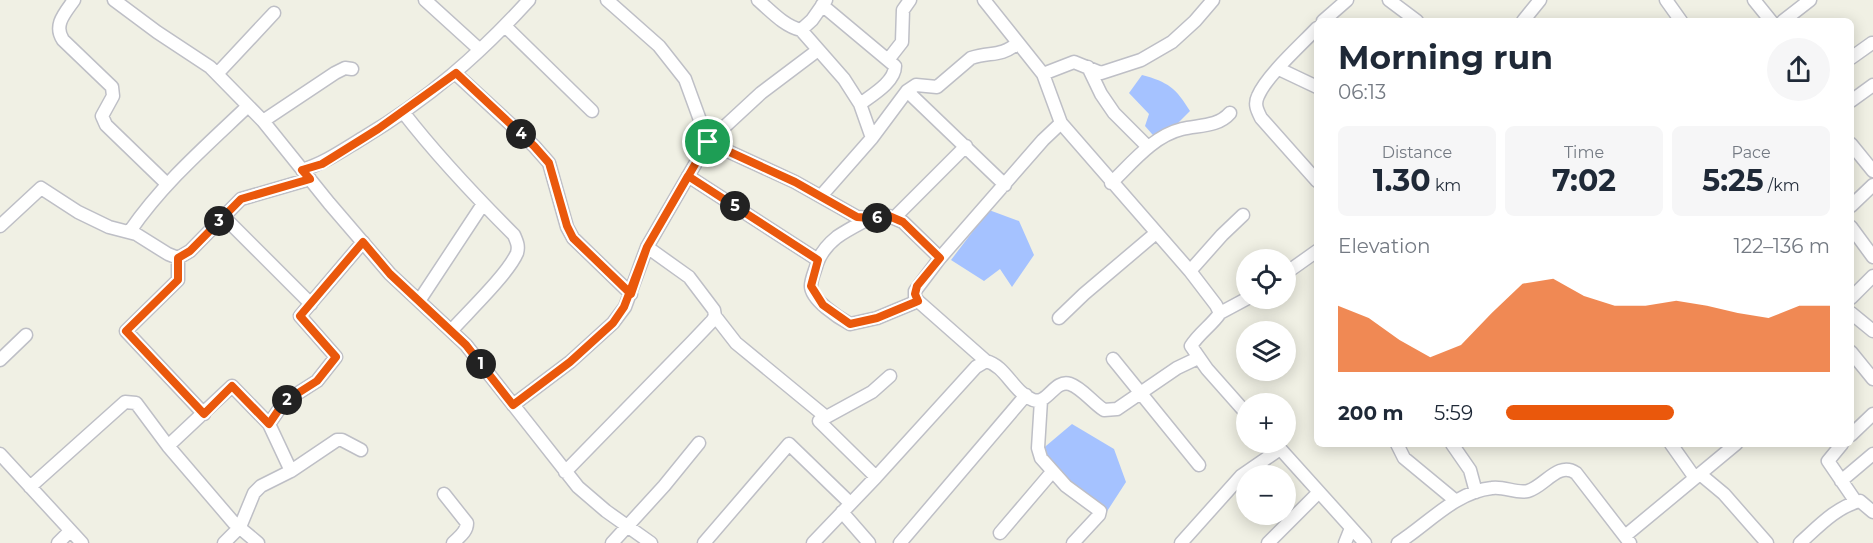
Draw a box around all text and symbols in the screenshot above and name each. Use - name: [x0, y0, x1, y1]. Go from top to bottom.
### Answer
- text: Morning run: [1338, 37, 1553, 77]
- button: share: [1767, 38, 1830, 101]
- text: 06:13: [1338, 80, 1386, 104]
- pin: [682, 116, 733, 167]
- pin: 4: [506, 119, 536, 149]
- text: 4: [515, 124, 527, 143]
- icon: arrive: [691, 125, 724, 158]
- text: Distance: [1382, 143, 1452, 162]
- text: Time: [1564, 143, 1604, 162]
- text: Pace: [1731, 143, 1771, 162]
- text: 1.30: [1373, 162, 1431, 199]
- text: 7:02: [1552, 162, 1616, 199]
- text: 5:25: [1702, 162, 1764, 199]
- text: km: [1431, 176, 1461, 195]
- text: /km: [1764, 176, 1800, 195]
- pin: 5: [720, 191, 750, 221]
- text: 5: [730, 196, 740, 215]
- pin: 6: [862, 203, 892, 233]
- pin: 3: [204, 206, 234, 236]
- text: 6: [872, 208, 882, 227]
- text: 3: [214, 211, 224, 230]
- text: Elevation: [1338, 234, 1430, 258]
- text: 122–136 m: [1733, 234, 1830, 258]
- map controls: [1236, 249, 1296, 525]
- button: locate: [1236, 249, 1296, 309]
- button: layers: [1236, 321, 1296, 381]
- pin: 1: [466, 349, 496, 379]
- text: 1: [478, 354, 484, 373]
- pin: 2: [272, 385, 302, 415]
- text: 2: [282, 390, 292, 409]
- button: +: [1236, 393, 1296, 453]
- text: 200 m: [1338, 401, 1404, 425]
- text: 5:59: [1434, 401, 1473, 425]
- button: −: [1236, 465, 1296, 525]

